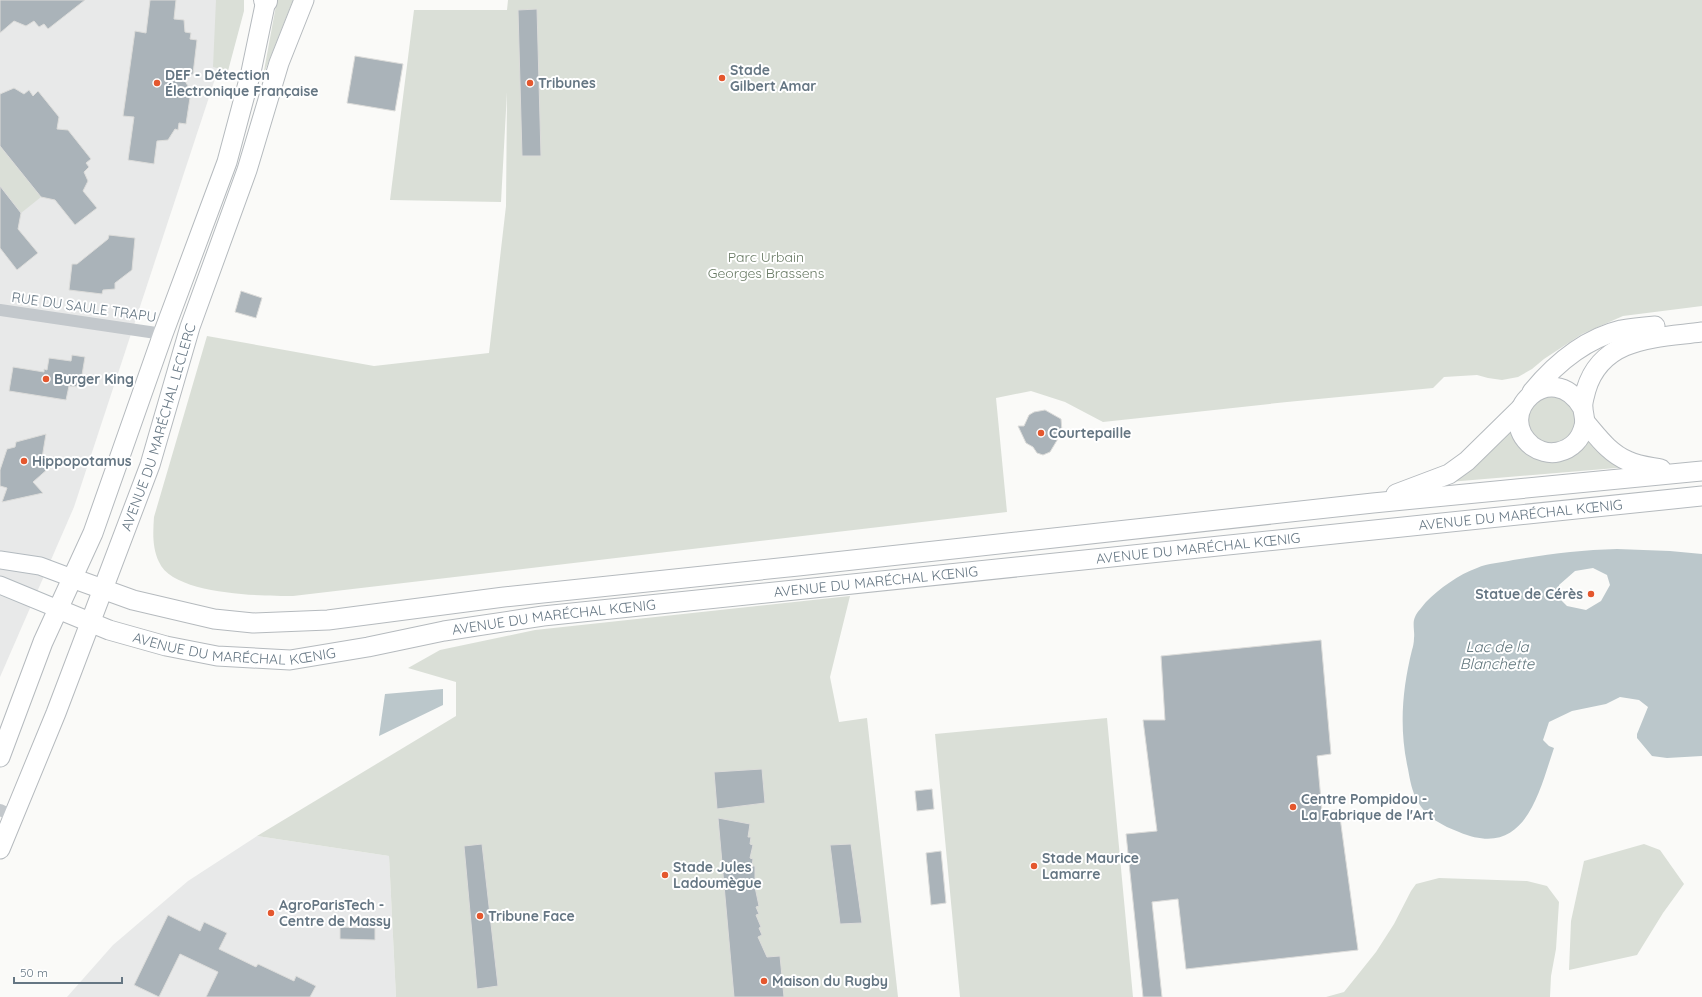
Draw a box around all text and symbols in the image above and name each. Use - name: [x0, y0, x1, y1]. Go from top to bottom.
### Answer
- place label: Stade Gilbert Amar: [730, 61, 816, 95]
- place label: DEF - Détection Électronique Française: [165, 66, 318, 100]
- marker: Stade Gilbert Amar: [717, 73, 727, 83]
- place label: Tribunes: [538, 74, 596, 92]
- marker: DEF - Détection Électronique Française: [152, 78, 162, 88]
- marker: Tribunes: [525, 78, 535, 88]
- park label: Parc Urbain Georges Brassens: [708, 248, 824, 282]
- street label: RUE DU SAULE TRAPU: [10, 288, 158, 326]
- street label: AVENUE DU MARÉCHAL LECLERC: [117, 321, 200, 533]
- place label: Burger King: [54, 370, 134, 388]
- marker: Burger King: [41, 374, 51, 384]
- place label: Courtepaille: [1049, 424, 1131, 442]
- marker: Courtepaille: [1036, 428, 1046, 438]
- place label: Hippopotamus: [32, 452, 132, 470]
- marker: Hippopotamus: [19, 456, 29, 466]
- street label: AVENUE DU MARÉCHAL KŒNIG: [1417, 495, 1623, 534]
- street label: AVENUE DU MARÉCHAL KŒNIG: [1095, 529, 1301, 568]
- street label: AVENUE DU MARÉCHAL KŒNIG: [773, 562, 979, 601]
- place label: Statue de Cérès: [1475, 585, 1583, 603]
- marker: Statue de Cérès: [1586, 589, 1596, 599]
- street label: AVENUE DU MARÉCHAL KŒNIG: [451, 595, 657, 639]
- street label: AVENUE DU MARÉCHAL KŒNIG: [131, 628, 337, 669]
- water label: Lac de la Blanchette: [1460, 637, 1535, 673]
- place label: Centre Pompidou - La Fabrique de l'Art: [1301, 790, 1434, 824]
- marker: Centre Pompidou - La Fabrique de l'Art: [1288, 802, 1298, 812]
- place label: Stade Maurice Lamarre: [1042, 849, 1139, 883]
- place label: Stade Jules Ladoumègue: [673, 858, 762, 892]
- marker: Stade Maurice Lamarre: [1029, 861, 1039, 871]
- marker: Stade Jules Ladoumègue: [660, 870, 670, 880]
- place label: AgroParisTech - Centre de Massy: [279, 896, 391, 930]
- place label: Tribune Face: [488, 907, 575, 925]
- marker: AgroParisTech - Centre de Massy: [266, 908, 276, 918]
- marker: Tribune Face: [475, 911, 485, 921]
- scale bar: [14, 959, 122, 985]
- text: 50 m: [20, 965, 48, 980]
- place label: Maison du Rugby: [772, 972, 888, 990]
- marker: Maison du Rugby: [759, 976, 769, 986]

